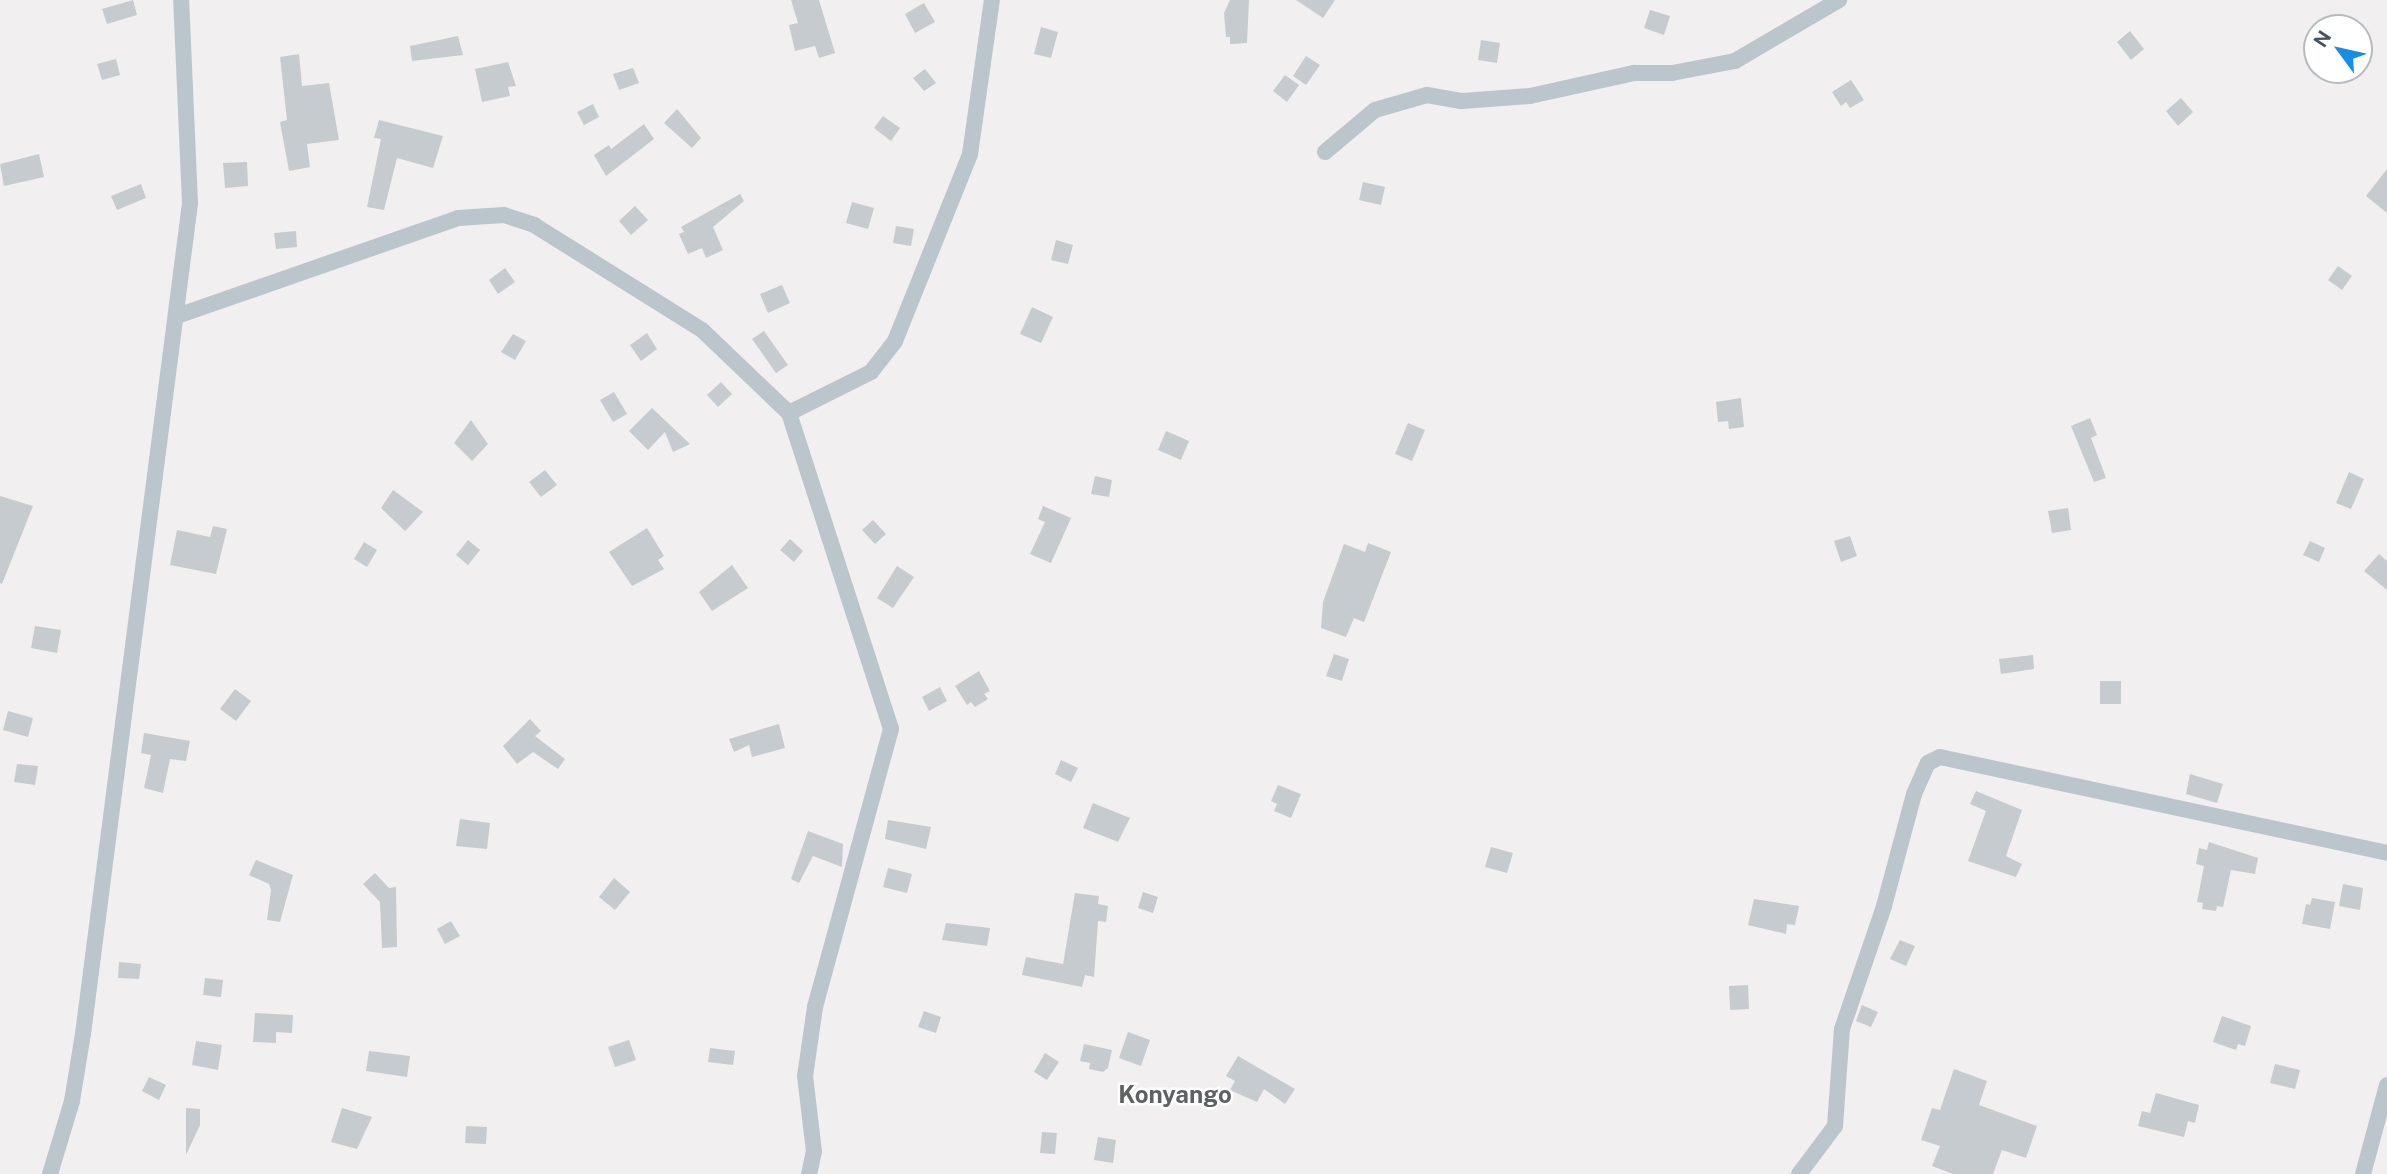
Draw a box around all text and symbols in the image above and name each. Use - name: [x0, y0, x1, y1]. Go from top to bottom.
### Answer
- north arrow: [2303, 14, 2373, 84]
- text: N: [2309, 26, 2335, 51]
- district label: Konyango: [1118, 1081, 1232, 1109]

